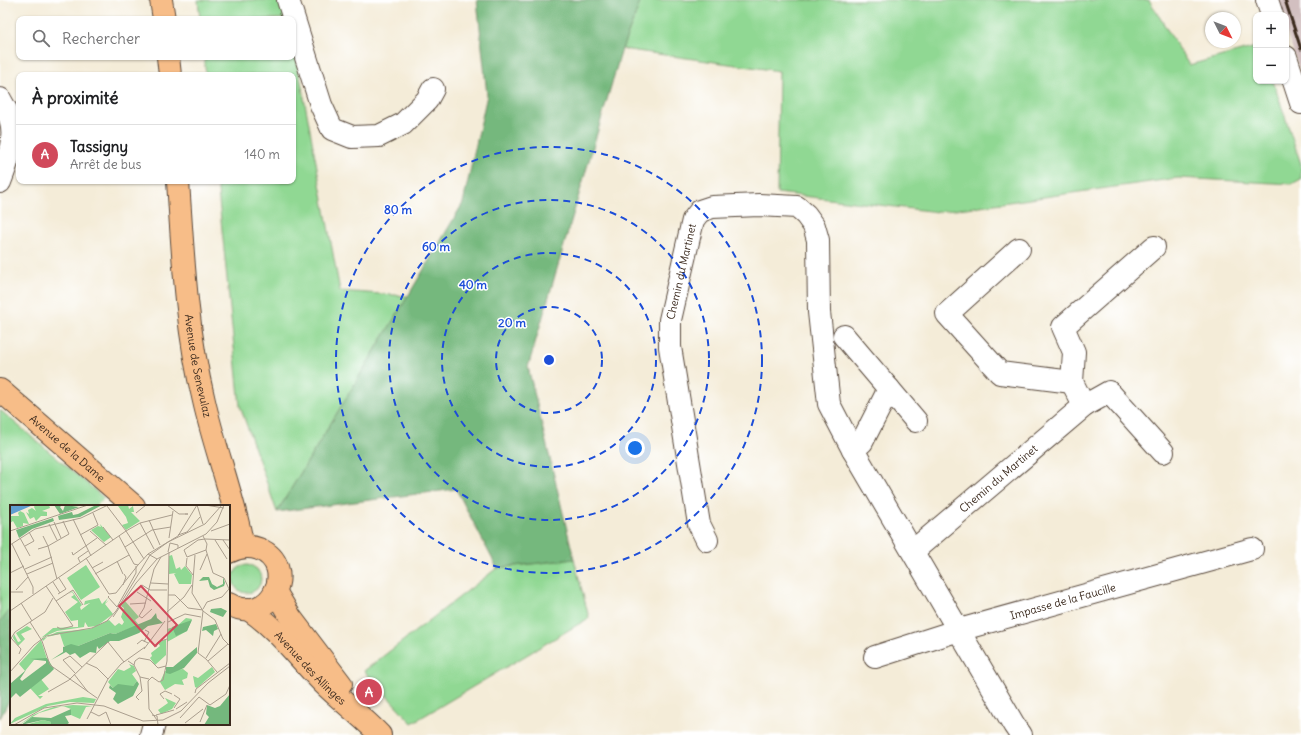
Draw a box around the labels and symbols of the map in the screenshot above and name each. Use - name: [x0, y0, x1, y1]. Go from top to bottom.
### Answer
- north arrow: [1205, 12, 1241, 48]
- text: 80 m: [384, 202, 413, 217]
- street label: Chemin du Martinet: [663, 222, 699, 321]
- text: 60 m: [422, 239, 451, 254]
- text: 40 m: [459, 277, 488, 292]
- street label: Avenue de Senevulaz: [182, 313, 215, 419]
- text: 20 m: [498, 315, 526, 330]
- centre of rings: [542, 353, 556, 367]
- street label: Avenue de la Dame: [27, 412, 108, 485]
- your location: [625, 438, 645, 458]
- street label: Chemin du Martinet: [956, 441, 1041, 516]
- inset map: [10, 505, 230, 725]
- street label: Impasse de la Faucille: [1008, 580, 1117, 623]
- street label: Avenue des Allinges: [272, 628, 349, 708]
- pin: A: [356, 677, 382, 707]

